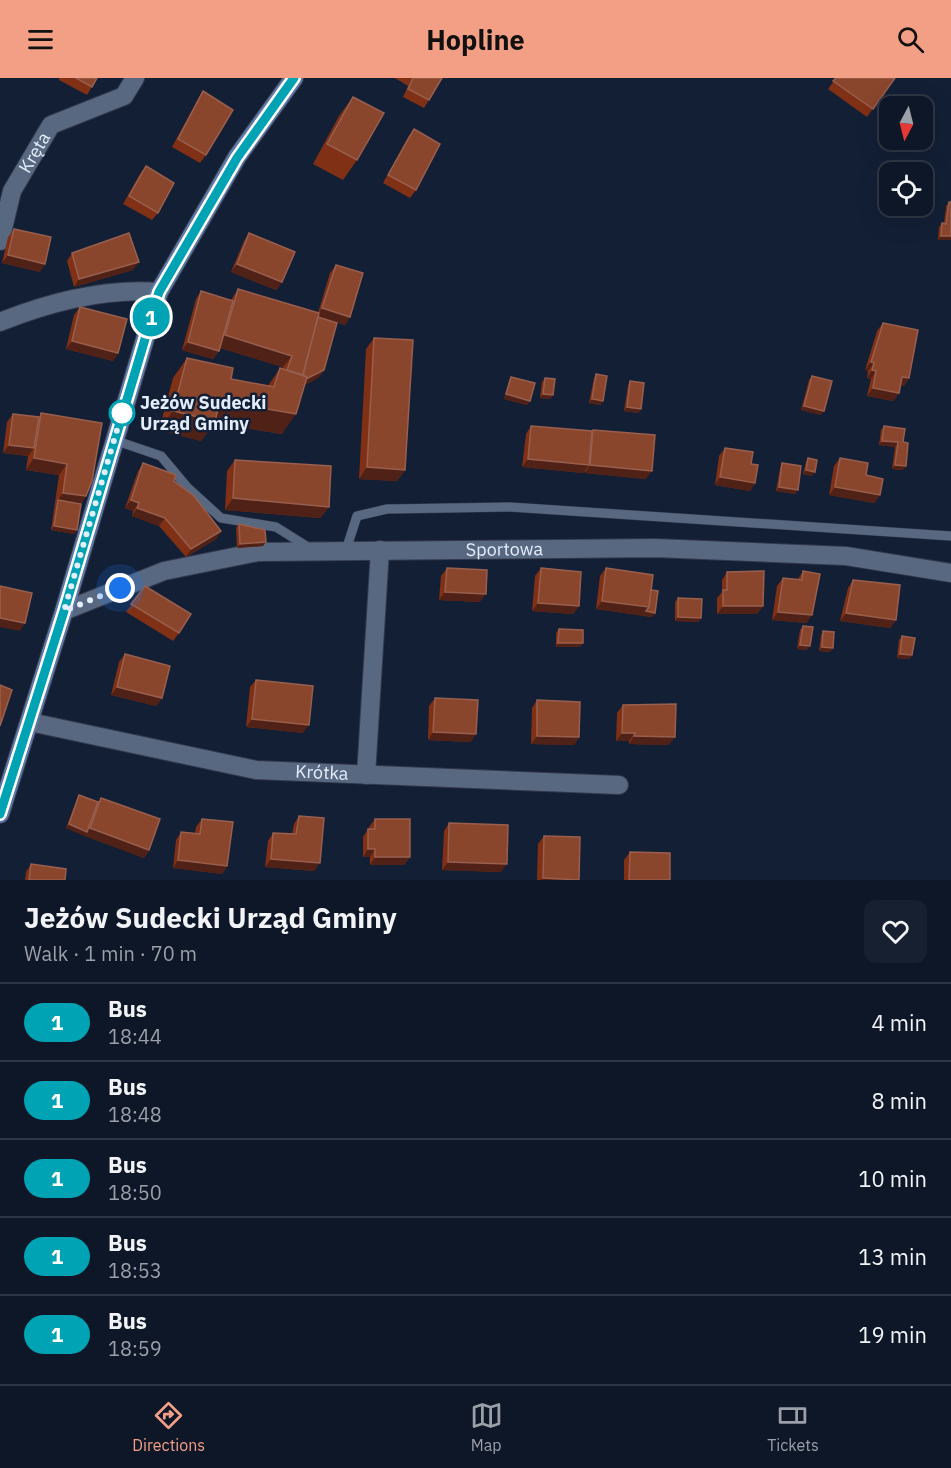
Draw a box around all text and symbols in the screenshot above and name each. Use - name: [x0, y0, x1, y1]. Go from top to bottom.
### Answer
- text: Hopline: [426, 22, 525, 57]
- icon: menu: [24, 23, 57, 56]
- icon: search: [894, 23, 927, 56]
- north arrow: [879, 96, 933, 150]
- map controls: [879, 96, 933, 216]
- street label: Kręta: [13, 127, 55, 177]
- button: locate: [879, 162, 933, 216]
- line badge: 1: [132, 298, 170, 336]
- text: 1: [145, 303, 157, 331]
- place label: Jeżów Sudecki Urząd Gminy: [140, 391, 266, 435]
- marker: Jeżów Sudecki Urząd Gminy: [109, 400, 135, 426]
- street label: Sportowa: [466, 537, 543, 561]
- your location: [105, 573, 135, 603]
- street label: Krótka: [295, 760, 349, 785]
- text: Jeżów Sudecki Urząd Gminy: [24, 899, 397, 936]
- button: heart: [864, 900, 927, 963]
- text: Walk · 1 min · 70 m: [24, 940, 197, 967]
- text: Bus: [108, 994, 147, 1023]
- text: 1: [51, 1008, 63, 1036]
- text: 4 min: [871, 1008, 927, 1037]
- text: 18:44: [108, 1023, 162, 1050]
- text: Bus: [108, 1072, 147, 1101]
- text: 1: [51, 1086, 63, 1114]
- text: 8 min: [871, 1086, 927, 1115]
- text: 18:48: [108, 1101, 162, 1128]
- text: Bus: [108, 1150, 147, 1179]
- text: 1: [51, 1164, 63, 1192]
- text: 10 min: [858, 1164, 927, 1193]
- text: 18:50: [108, 1179, 162, 1206]
- text: Bus: [108, 1228, 147, 1257]
- text: 1: [51, 1242, 63, 1270]
- text: 13 min: [858, 1242, 927, 1271]
- text: 18:53: [108, 1257, 162, 1284]
- text: Bus: [108, 1306, 147, 1335]
- text: 1: [51, 1320, 63, 1348]
- text: 19 min: [858, 1320, 927, 1349]
- text: 18:59: [108, 1335, 162, 1362]
- tab: Directions: [132, 1399, 205, 1455]
- tab: Map: [470, 1399, 503, 1455]
- tab: Tickets: [767, 1399, 819, 1455]

